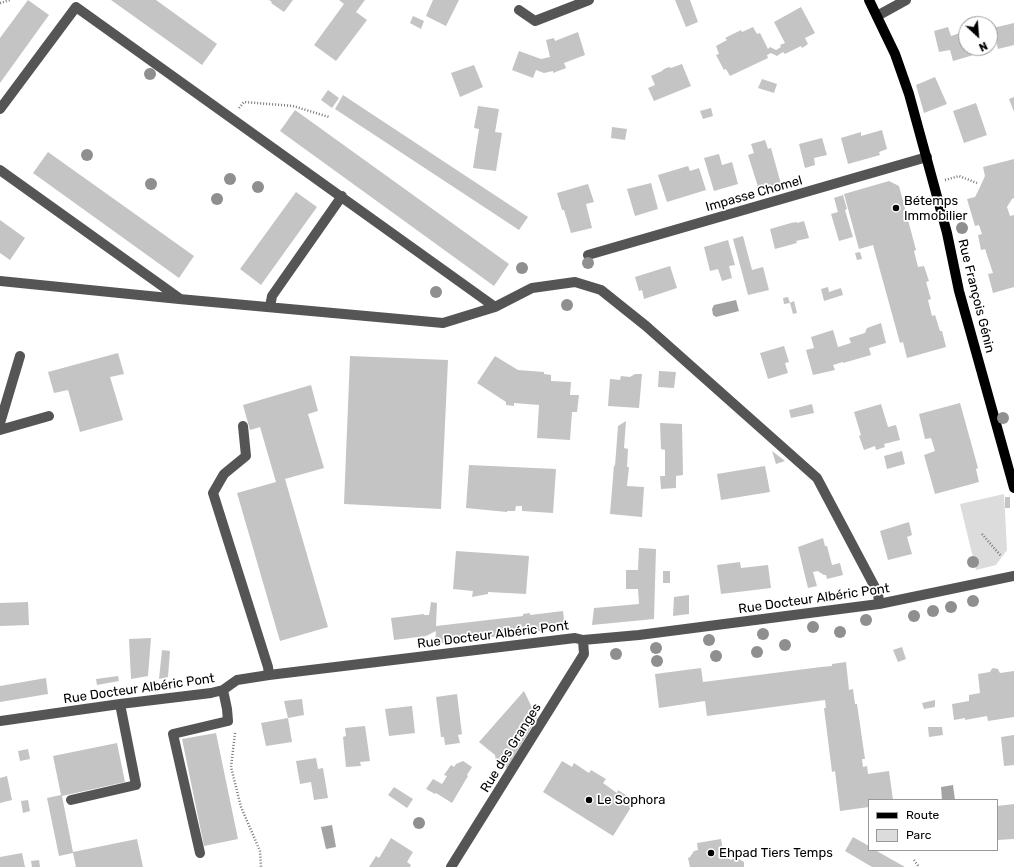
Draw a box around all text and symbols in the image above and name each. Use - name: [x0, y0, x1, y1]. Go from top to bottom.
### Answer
- north arrow: [958, 16, 998, 56]
- text: N: [977, 39, 989, 54]
- street label: Impasse Chomel: [704, 173, 804, 215]
- place label: Bétemps Immobilier: [904, 193, 968, 224]
- marker: Bétemps Immobilier: [891, 203, 901, 213]
- street label: Rue François Génin: [954, 237, 998, 355]
- street label: Rue Docteur Albéric Pont: [737, 581, 891, 617]
- street label: Rue Docteur Albéric Pont: [416, 618, 570, 652]
- street label: Rue Docteur Albéric Pont: [62, 671, 216, 707]
- street label: Rue des Granges: [477, 701, 545, 795]
- place label: Le Sophora: [597, 792, 665, 808]
- marker: Le Sophora: [584, 795, 594, 805]
- legend: [868, 799, 998, 851]
- text: Route: [906, 808, 939, 822]
- text: Parc: [906, 828, 931, 842]
- place label: Ehpad Tiers Temps: [719, 845, 833, 861]
- marker: Ehpad Tiers Temps: [706, 848, 716, 858]

